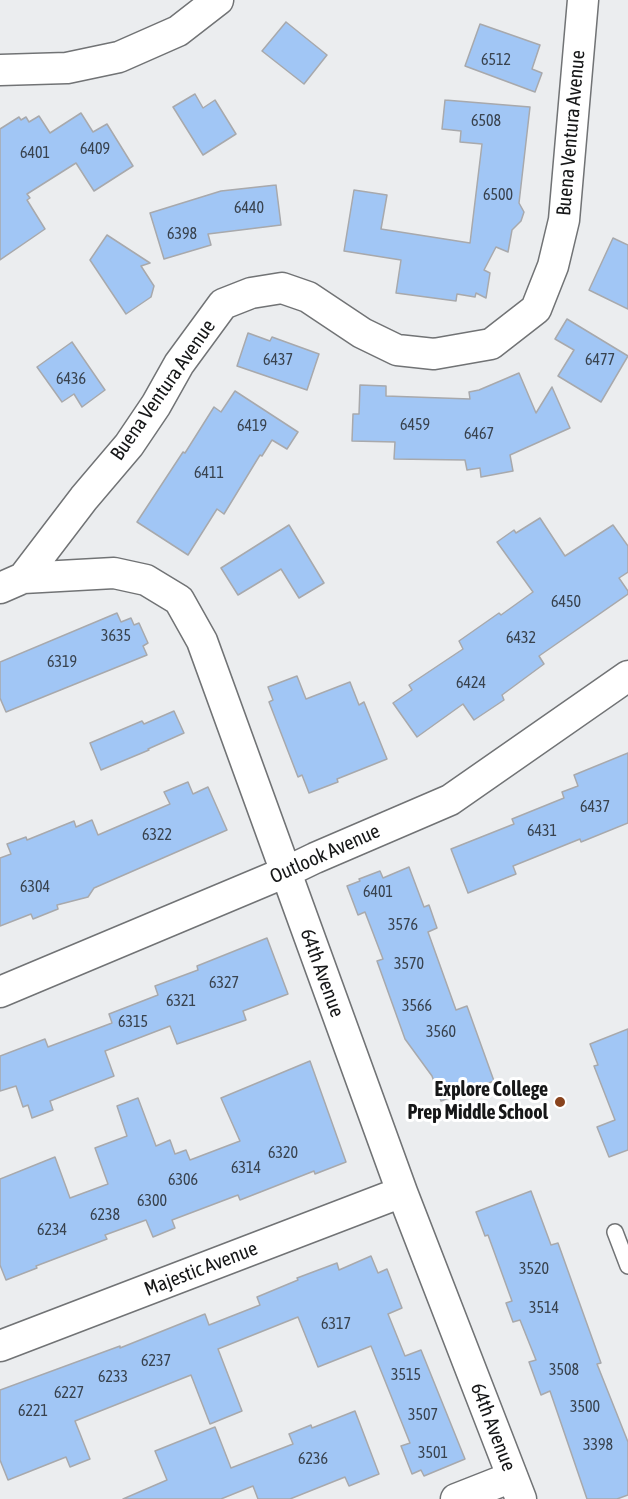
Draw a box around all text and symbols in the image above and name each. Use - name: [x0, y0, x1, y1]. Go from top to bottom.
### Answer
- street label: Buena Ventura Avenue: [552, 49, 590, 217]
- house number: 6512: [481, 50, 511, 70]
- house number: 6508: [471, 111, 501, 131]
- house number: 6409: [80, 139, 110, 159]
- house number: 6401: [20, 143, 50, 163]
- house number: 6500: [483, 185, 513, 205]
- house number: 6440: [234, 198, 264, 218]
- house number: 6398: [167, 224, 197, 244]
- street label: Buena Ventura Avenue: [105, 315, 221, 465]
- house number: 6437: [263, 350, 293, 370]
- house number: 6477: [585, 350, 615, 370]
- house number: 6436: [56, 369, 86, 389]
- house number: 6459: [400, 415, 430, 435]
- house number: 6419: [237, 416, 267, 436]
- house number: 6467: [464, 424, 494, 444]
- house number: 6411: [194, 463, 224, 483]
- house number: 6450: [551, 592, 581, 612]
- house number: 3635: [101, 626, 131, 646]
- house number: 6432: [506, 628, 536, 648]
- house number: 6319: [47, 652, 77, 672]
- house number: 6424: [456, 673, 486, 693]
- house number: 6437: [580, 797, 610, 817]
- street label: Outlook Avenue: [266, 819, 384, 889]
- house number: 6431: [527, 821, 557, 841]
- house number: 6322: [142, 825, 172, 845]
- house number: 6304: [20, 877, 50, 897]
- house number: 6401: [363, 882, 393, 902]
- house number: 3576: [388, 915, 418, 935]
- street label: 64th Avenue: [295, 926, 349, 1020]
- house number: 3570: [394, 954, 424, 974]
- house number: 6327: [209, 973, 239, 993]
- house number: 6321: [166, 991, 196, 1011]
- house number: 3566: [402, 996, 432, 1016]
- house number: 6315: [118, 1012, 148, 1032]
- house number: 3560: [426, 1022, 456, 1042]
- place label: Explore College Prep Middle School: [408, 1078, 548, 1125]
- marker: Explore College Prep Middle School: [553, 1095, 567, 1109]
- house number: 6320: [268, 1143, 298, 1163]
- house number: 6314: [231, 1158, 261, 1178]
- house number: 6306: [168, 1170, 198, 1190]
- house number: 6300: [137, 1191, 167, 1211]
- house number: 6238: [90, 1205, 120, 1225]
- house number: 6234: [37, 1220, 67, 1240]
- street label: Majestic Avenue: [141, 1236, 261, 1302]
- house number: 3520: [519, 1259, 549, 1279]
- house number: 3514: [529, 1298, 559, 1318]
- house number: 6317: [321, 1314, 351, 1334]
- house number: 6237: [141, 1351, 171, 1371]
- house number: 3508: [549, 1360, 579, 1380]
- house number: 3515: [391, 1365, 421, 1385]
- house number: 6233: [98, 1367, 128, 1387]
- street label: 64th Avenue: [465, 1380, 521, 1474]
- house number: 6227: [54, 1383, 84, 1403]
- house number: 3500: [570, 1397, 600, 1417]
- house number: 6221: [18, 1401, 48, 1421]
- house number: 3507: [408, 1405, 438, 1425]
- house number: 3398: [583, 1435, 613, 1455]
- house number: 3501: [418, 1443, 448, 1463]
- house number: 6236: [298, 1449, 328, 1469]

